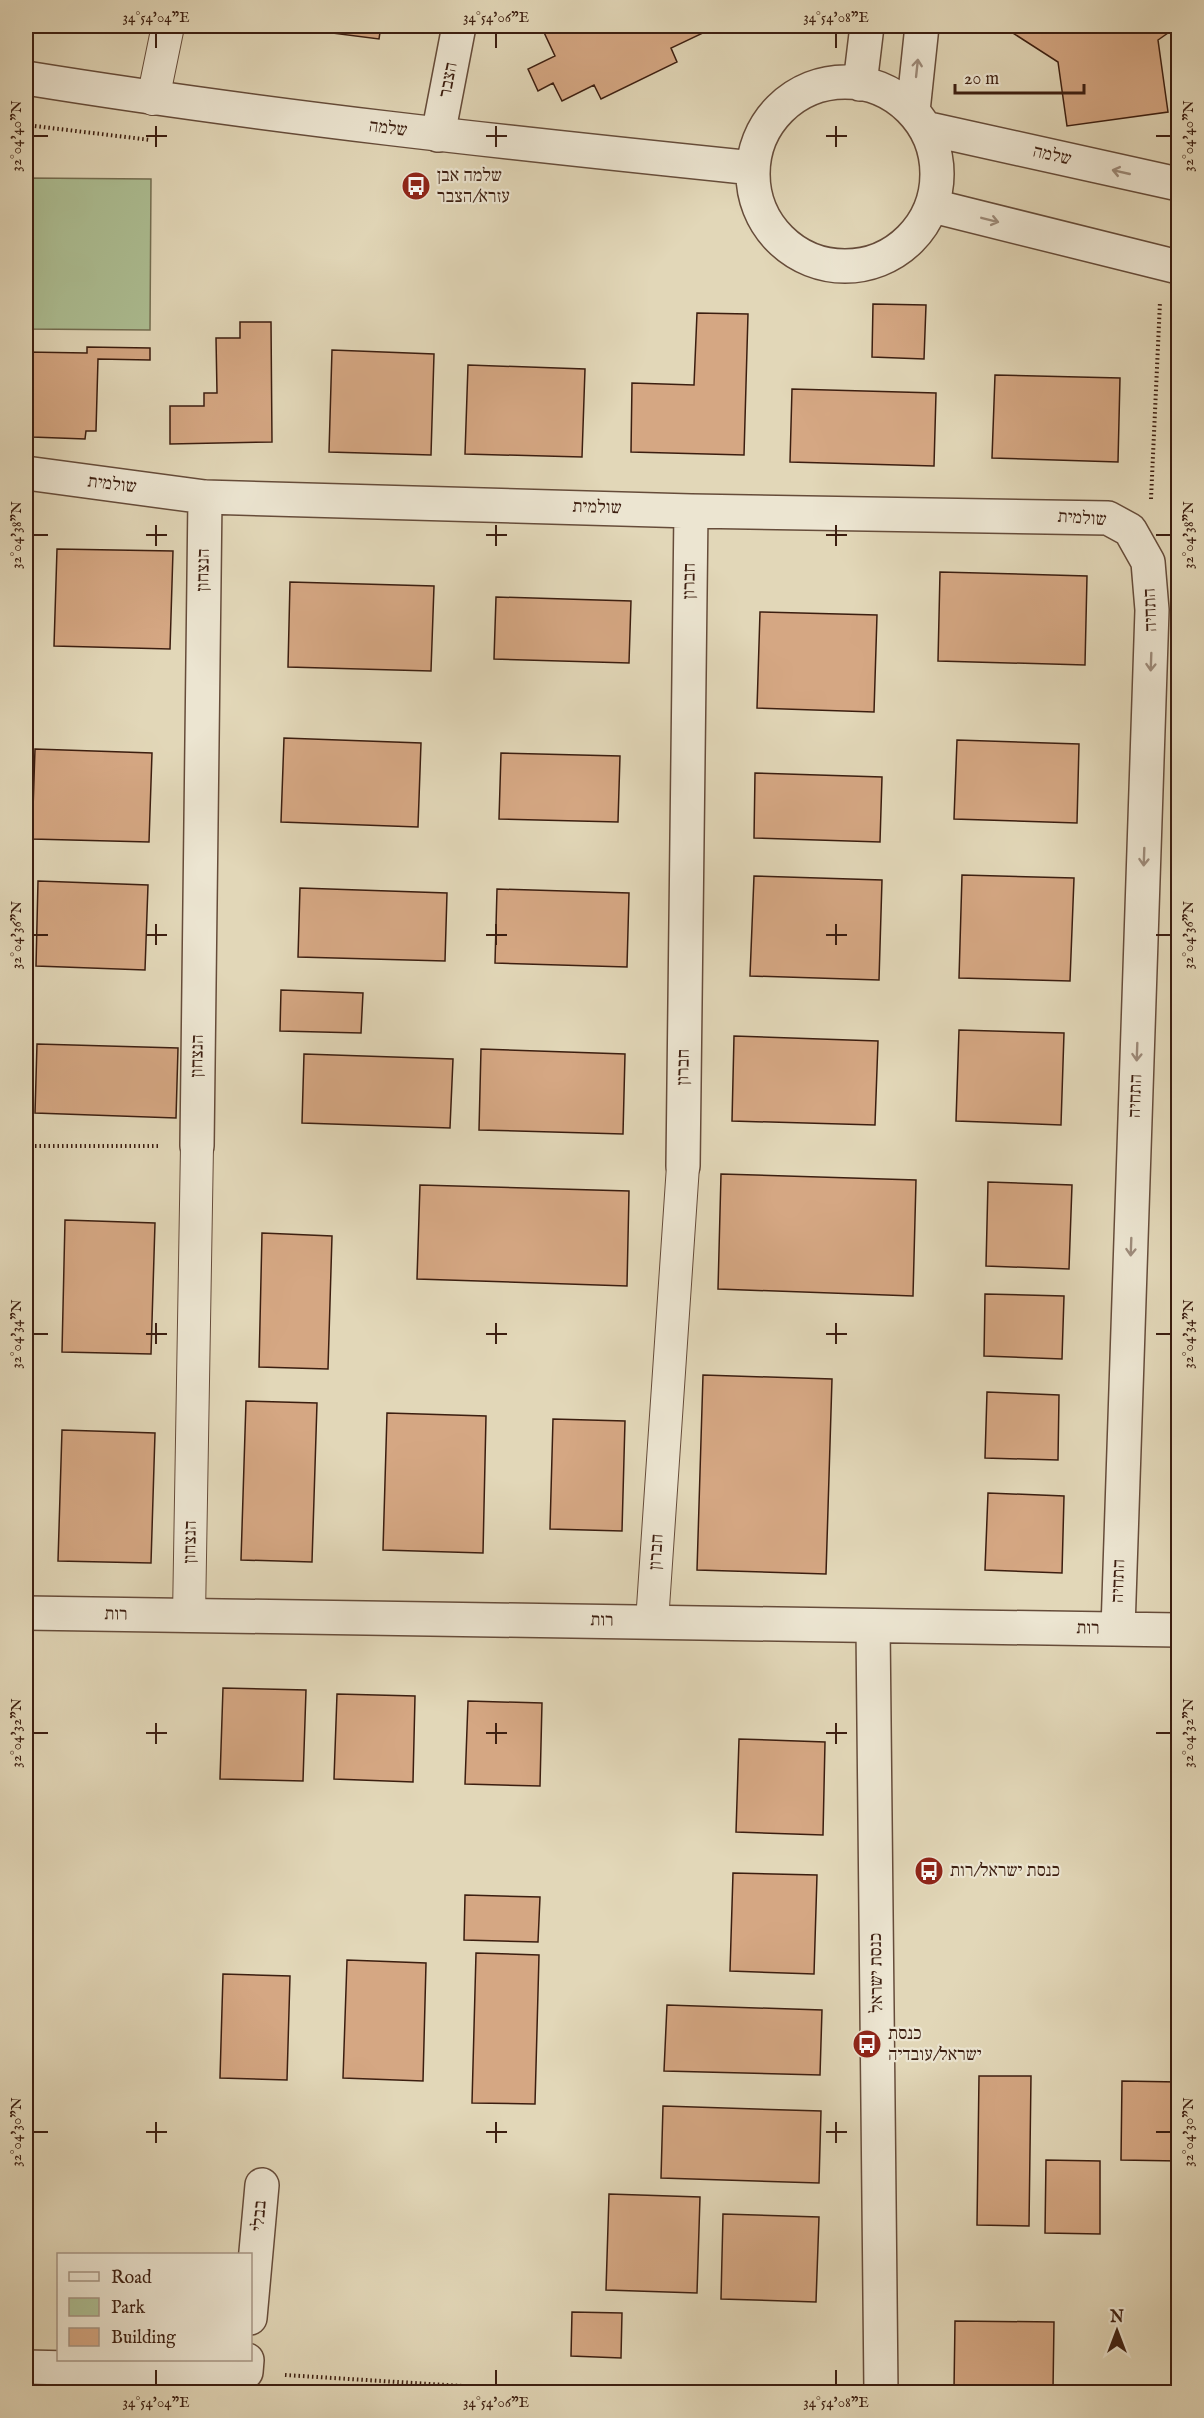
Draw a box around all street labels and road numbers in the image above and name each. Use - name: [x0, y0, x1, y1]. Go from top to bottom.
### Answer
- street label: הצבר: [434, 60, 464, 100]
- street label: שלמה: [367, 115, 409, 143]
- street label: שלמה: [1030, 140, 1074, 172]
- street label: שולמית: [86, 471, 138, 499]
- street label: שולמית: [572, 496, 622, 520]
- street label: שולמית: [1057, 506, 1107, 532]
- street label: הנצחון: [192, 548, 216, 592]
- street label: חברון: [678, 563, 702, 599]
- street label: התחיה: [1139, 588, 1163, 632]
- street label: הנצחון: [186, 1034, 210, 1078]
- street label: חברון: [672, 1049, 696, 1085]
- street label: התחיה: [1124, 1074, 1148, 1118]
- street label: הנצחון: [179, 1520, 203, 1564]
- street label: חברון: [644, 1533, 670, 1571]
- street label: התחיה: [1107, 1559, 1131, 1603]
- street label: רות: [104, 1603, 128, 1627]
- street label: רות: [590, 1609, 614, 1633]
- street label: רות: [1076, 1617, 1100, 1641]
- street label: כנסת ישראל: [865, 1933, 889, 2013]
- street label: בבלי: [247, 2199, 273, 2232]

